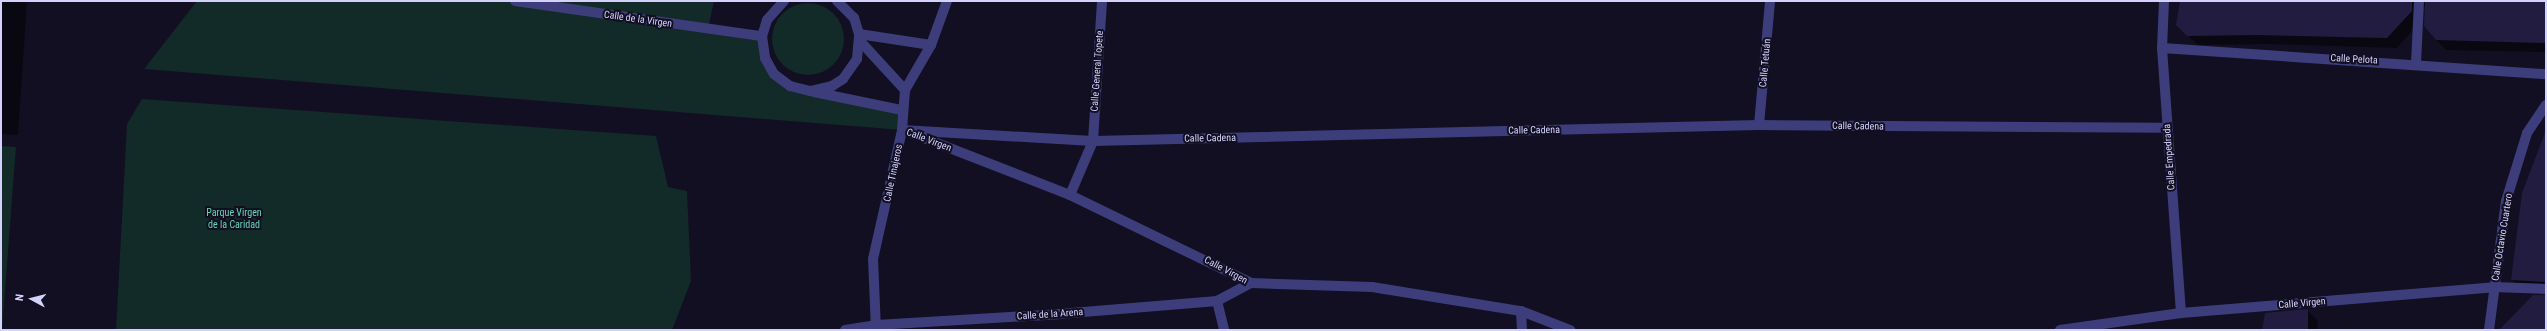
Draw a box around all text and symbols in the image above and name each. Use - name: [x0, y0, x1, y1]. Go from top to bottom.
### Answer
- street label: Calle de la Virgen: [603, 8, 673, 30]
- street label: Calle General Topete: [1088, 30, 1106, 112]
- street label: Calle Tetuán: [1757, 38, 1773, 88]
- street label: Calle Pelota: [2330, 52, 2378, 66]
- street label: Calle Cadena: [1832, 120, 1884, 132]
- street label: Calle Empedrada: [2161, 123, 2177, 191]
- street label: Calle Cadena: [1508, 124, 1560, 136]
- street label: Calle Virgen: [905, 126, 953, 154]
- street label: Calle Cadena: [1184, 132, 1236, 144]
- street label: Calle Tinajeros: [881, 143, 905, 203]
- street label: Calle Octavio Cuartero: [2489, 192, 2515, 282]
- park label: Parque Virgen de la Caridad: [206, 206, 262, 230]
- street label: Calle Virgen: [1202, 254, 1250, 286]
- north arrow: [12, 279, 52, 319]
- text: N: [13, 293, 26, 302]
- street label: Calle Virgen: [2278, 295, 2326, 311]
- street label: Calle de la Arena: [1016, 306, 1084, 322]

